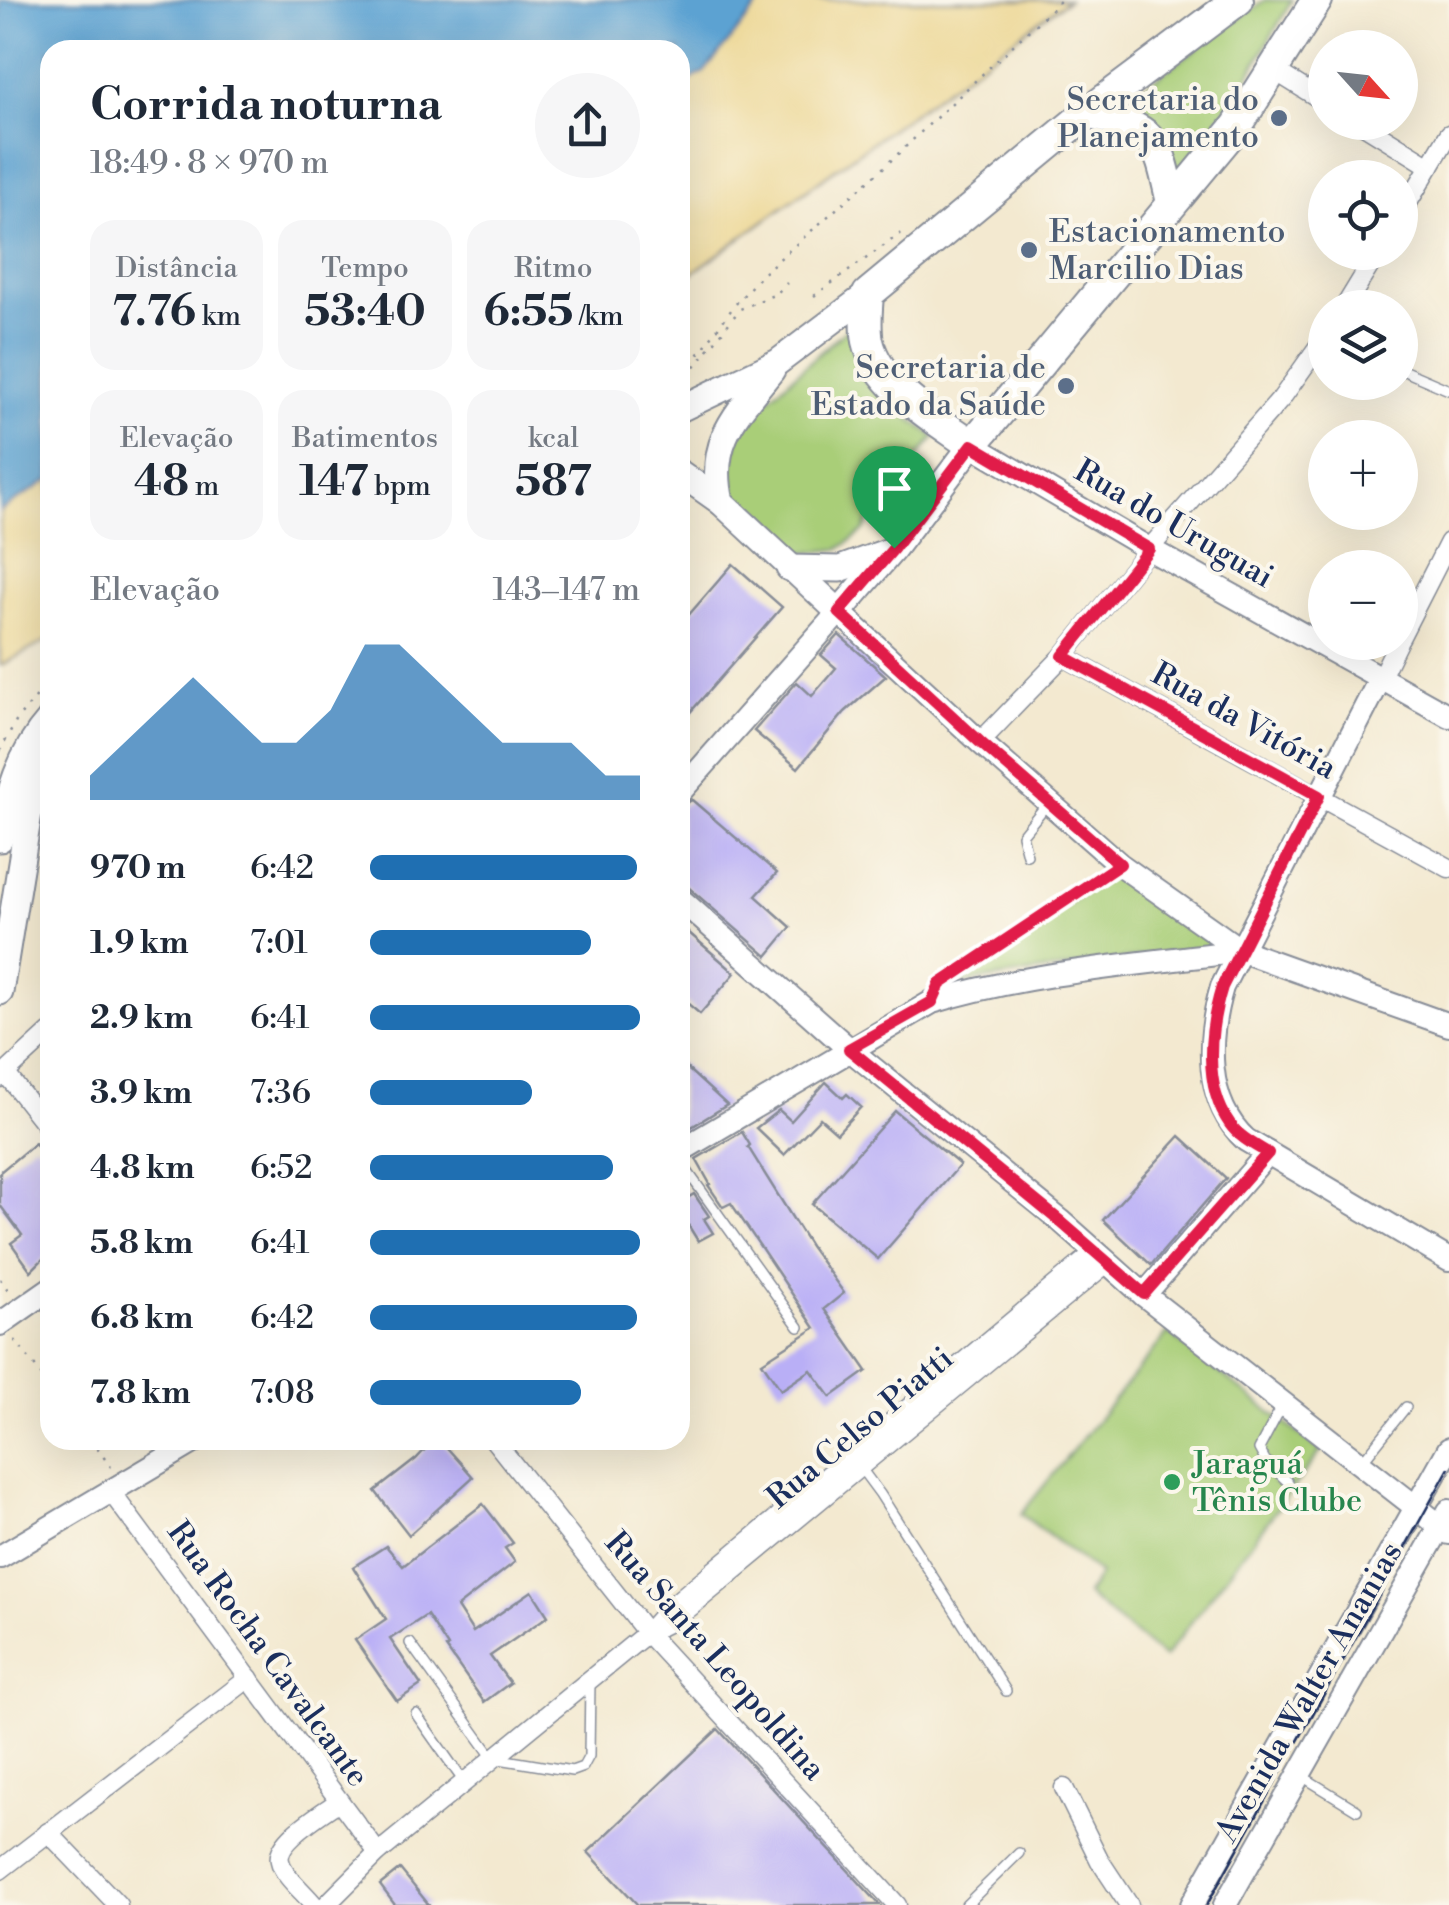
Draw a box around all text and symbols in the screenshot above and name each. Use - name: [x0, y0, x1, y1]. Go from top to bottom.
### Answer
- north arrow: [1308, 30, 1418, 140]
- map controls: [1308, 30, 1418, 660]
- button: share: [535, 73, 640, 178]
- text: Corrida noturna: [90, 77, 442, 134]
- place label: Secretaria do Planejamento: [1057, 80, 1259, 157]
- marker: Secretaria do Planejamento: [1268, 107, 1290, 129]
- text: 18:49 · 8 × 970 m: [90, 143, 329, 183]
- button: locate: [1308, 160, 1418, 270]
- place label: Estacionamento Marcilio Dias: [1049, 212, 1286, 289]
- marker: Estacionamento Marcilio Dias: [1018, 239, 1040, 261]
- text: Distância: [116, 251, 238, 286]
- text: Tempo: [321, 251, 409, 286]
- text: Ritmo: [514, 251, 593, 286]
- text: 7.76: [112, 286, 196, 339]
- text: 53:40: [304, 286, 426, 339]
- text: 6:55: [483, 286, 573, 339]
- button: layers: [1308, 290, 1418, 400]
- text: km: [196, 299, 241, 334]
- text: /km: [573, 299, 623, 334]
- place label: Secretaria de Estado da Saúde: [811, 348, 1046, 425]
- marker: Secretaria de Estado da Saúde: [1055, 375, 1077, 397]
- button: +: [1308, 420, 1418, 530]
- text: Elevação: [120, 421, 234, 456]
- text: Batimentos: [292, 421, 438, 456]
- text: kcal: [528, 421, 579, 456]
- pin: [852, 446, 937, 549]
- street label: Rua do Uruguai: [1067, 451, 1281, 597]
- text: 48: [134, 456, 189, 509]
- text: 147: [299, 456, 368, 509]
- text: 587: [515, 456, 592, 509]
- icon: arrive: [867, 461, 922, 516]
- text: m: [189, 469, 219, 504]
- text: bpm: [368, 469, 431, 504]
- button: −: [1308, 550, 1418, 660]
- text: Elevação: [90, 570, 220, 610]
- text: 143–147 m: [493, 570, 640, 610]
- street label: Rua da Vitória: [1144, 654, 1344, 789]
- text: 970 m: [90, 848, 186, 888]
- text: 6:42: [250, 848, 314, 888]
- text: 1.9 km: [90, 923, 189, 963]
- text: 7:01: [250, 923, 308, 963]
- text: 2.9 km: [90, 998, 193, 1038]
- text: 6:41: [250, 998, 309, 1038]
- text: 3.9 km: [90, 1073, 192, 1113]
- text: 7:36: [250, 1073, 311, 1113]
- text: 4.8 km: [90, 1148, 195, 1188]
- text: 6:52: [250, 1148, 313, 1188]
- text: 5.8 km: [90, 1223, 193, 1263]
- text: 6:41: [250, 1223, 309, 1263]
- text: 6.8 km: [90, 1298, 193, 1338]
- text: 6:42: [250, 1298, 314, 1338]
- street label: Rua Celso Piatti: [759, 1338, 961, 1518]
- text: 7.8 km: [90, 1373, 191, 1413]
- text: 7:08: [250, 1373, 315, 1413]
- place label: Jaraguá Tênis Clube: [1191, 1444, 1362, 1521]
- marker: Jaraguá Tênis Clube: [1161, 1471, 1183, 1493]
- street label: Rua Rocha Cavalcante: [158, 1513, 378, 1795]
- street label: Rua Santa Leopoldina: [596, 1523, 834, 1789]
- street label: Avenida Walter Ananias: [1206, 1535, 1411, 1850]

